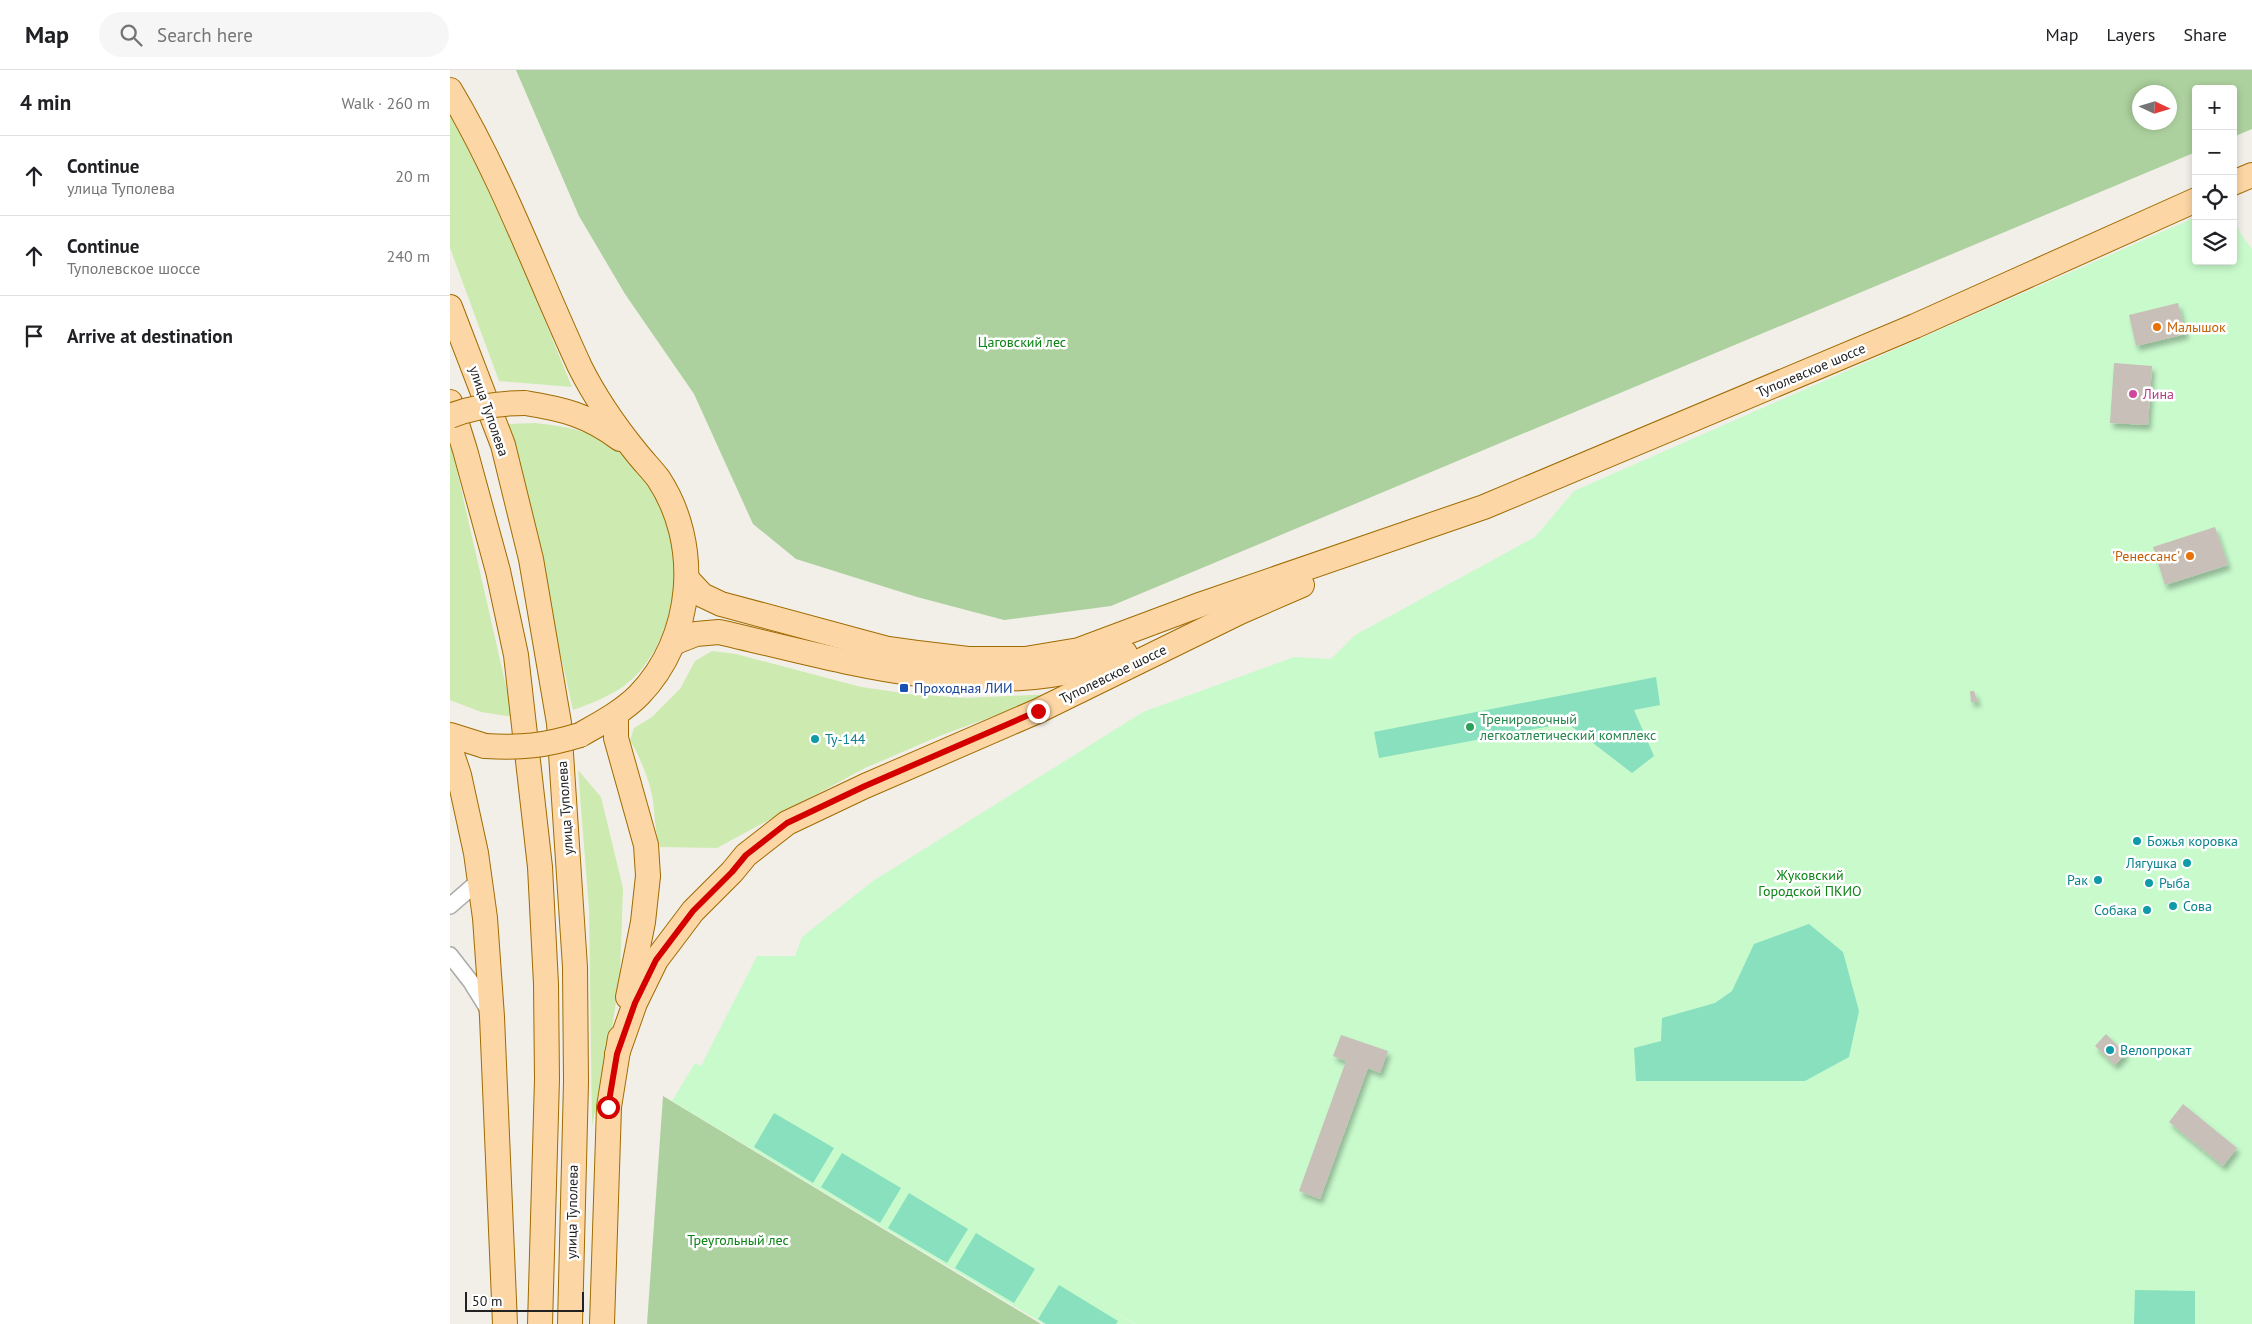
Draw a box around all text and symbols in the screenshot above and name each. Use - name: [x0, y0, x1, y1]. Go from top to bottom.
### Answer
- search box: [99, 12, 449, 57]
- text: Map: [25, 19, 69, 50]
- icon: search: [117, 21, 145, 49]
- text: Search here: [157, 23, 253, 47]
- text: Map: [2046, 23, 2078, 46]
- text: Layers: [2106, 23, 2155, 46]
- text: Share: [2183, 23, 2227, 46]
- north arrow: [2132, 85, 2177, 130]
- map controls: [2192, 85, 2237, 265]
- button: +: [2192, 85, 2237, 130]
- text: 4 min: [20, 89, 71, 116]
- text: Walk · 260 m: [341, 93, 430, 113]
- button: −: [2192, 130, 2237, 175]
- text: Continue: [67, 154, 139, 178]
- icon: ahead: [20, 162, 48, 190]
- text: 20 m: [395, 166, 430, 186]
- button: locate: [2192, 175, 2237, 220]
- text: улица Туполева: [67, 178, 175, 198]
- button: layers: [2192, 220, 2237, 265]
- text: Continue: [67, 234, 139, 258]
- icon: ahead: [20, 242, 48, 270]
- text: 240 m: [387, 246, 430, 266]
- text: Туполевское шоссе: [67, 258, 200, 278]
- place label: Малышок: [2167, 318, 2226, 336]
- marker: Малышок: [2151, 321, 2163, 333]
- icon: arrive: [20, 322, 48, 350]
- text: Arrive at destination: [67, 324, 233, 348]
- park label: Цаговский лес: [978, 333, 1066, 351]
- street label: Туполевское шоссе: [1754, 339, 1868, 401]
- street label: улица Туполева: [465, 363, 513, 459]
- place label: Лина: [2142, 385, 2174, 403]
- marker: Лина: [2127, 388, 2139, 400]
- place label: 'Ренессанс': [2112, 547, 2180, 565]
- marker: 'Ренессанс': [2184, 550, 2196, 562]
- street label: Туполевское шоссе: [1057, 640, 1169, 708]
- place label: Проходная ЛИИ: [914, 679, 1012, 697]
- marker: Проходная ЛИИ: [898, 682, 910, 694]
- route end: [1027, 700, 1050, 723]
- place label: Тренировочный легкоатлетический комплекс: [1479, 710, 1656, 744]
- marker: Тренировочный легкоатлетический комплекс: [1464, 721, 1476, 733]
- place label: Ty-144: [825, 730, 866, 748]
- marker: Ty-144: [809, 733, 821, 745]
- street label: улица Туполева: [553, 760, 577, 856]
- place label: Божья коровка: [2147, 832, 2238, 850]
- marker: Божья коровка: [2131, 835, 2143, 847]
- place label: Лягушка: [2125, 854, 2177, 872]
- marker: Лягушка: [2181, 857, 2193, 869]
- park label: Жуковский Городской ПКИО: [1758, 866, 1862, 900]
- place label: Рак: [2067, 871, 2088, 889]
- marker: Рак: [2092, 874, 2104, 886]
- place label: Рыба: [2159, 874, 2190, 892]
- marker: Рыба: [2143, 877, 2155, 889]
- place label: Сова: [2183, 897, 2212, 915]
- marker: Сова: [2167, 900, 2179, 912]
- place label: Собака: [2094, 901, 2137, 919]
- marker: Собака: [2141, 904, 2153, 916]
- place label: Велопрокат: [2120, 1041, 2192, 1059]
- marker: Велопрокат: [2104, 1044, 2116, 1056]
- route start: [597, 1096, 620, 1119]
- street label: улица Туполева: [562, 1165, 582, 1259]
- park label: Треугольный лес: [687, 1231, 789, 1249]
- scale bar: [465, 1289, 584, 1312]
- text: 50 m: [472, 1292, 502, 1310]

